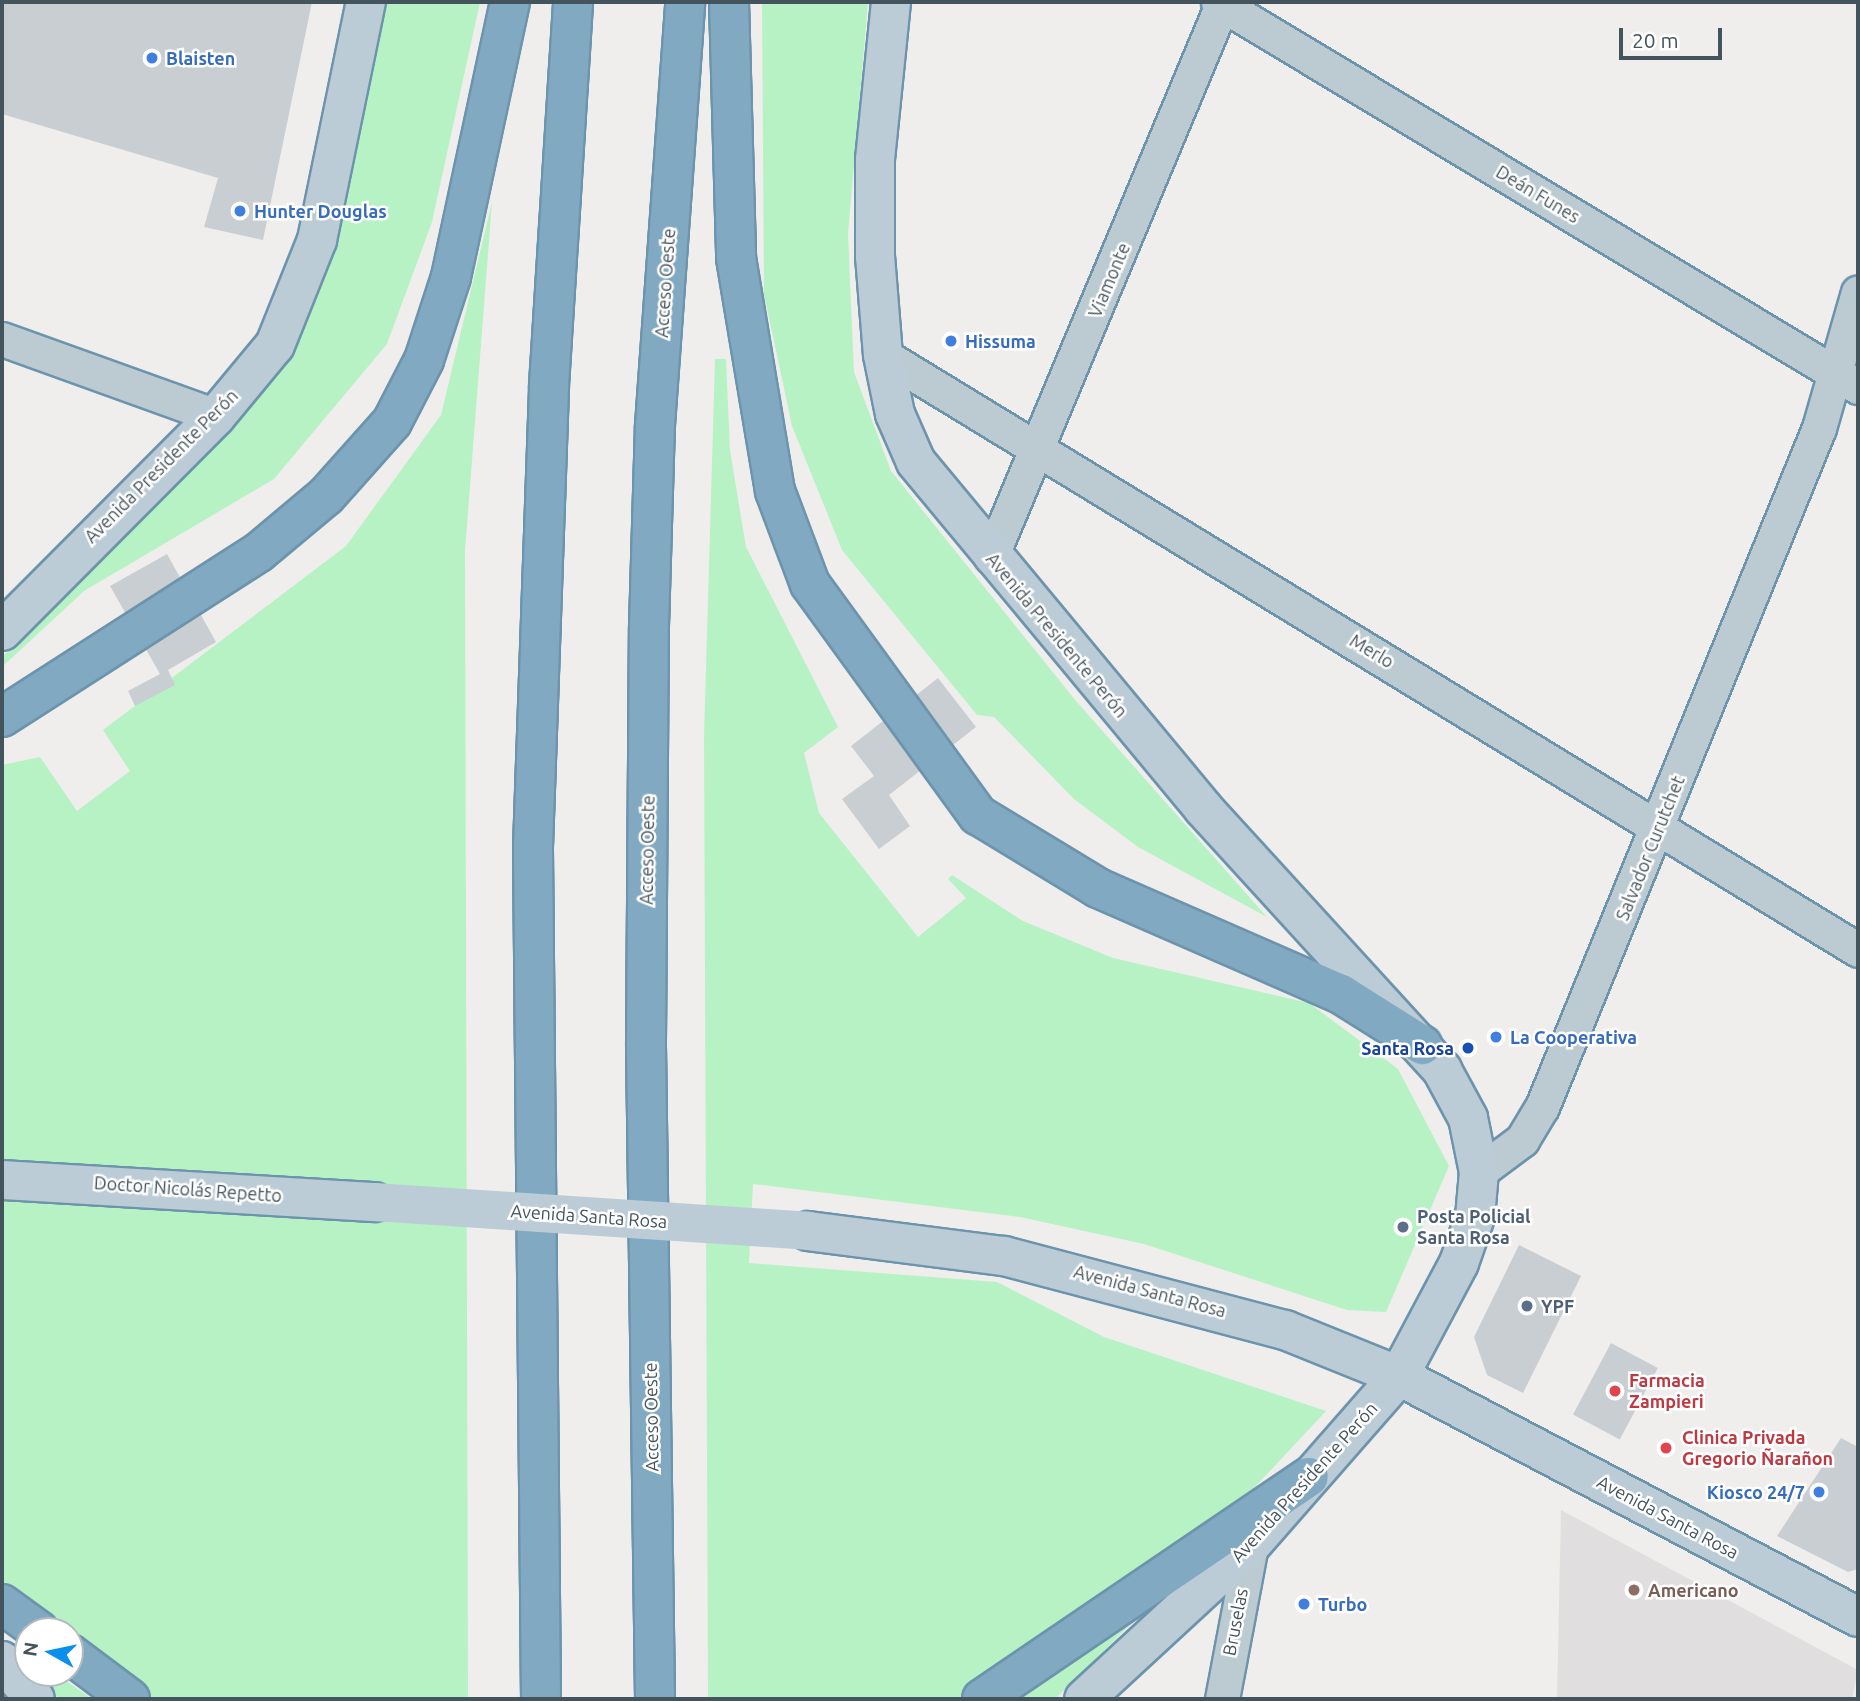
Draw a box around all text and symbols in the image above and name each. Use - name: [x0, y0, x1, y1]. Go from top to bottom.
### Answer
- scale bar: [1622, 14, 1725, 58]
- text: 20 m: [1632, 28, 1679, 52]
- place label: Blaisten: [166, 47, 235, 69]
- marker: Blaisten: [144, 50, 160, 66]
- street label: Deán Funes: [1492, 161, 1584, 227]
- place label: Hunter Douglas: [254, 200, 387, 222]
- marker: Hunter Douglas: [232, 203, 248, 219]
- street label: Acceso Oeste: [650, 228, 680, 338]
- street label: Viamonte: [1084, 239, 1134, 321]
- place label: Hissuma: [965, 330, 1036, 352]
- marker: Hissuma: [943, 333, 959, 349]
- street label: Avenida Presidente Perón: [80, 385, 242, 547]
- street label: Avenida Presidente Perón: [982, 548, 1132, 722]
- street label: Merlo: [1346, 629, 1398, 673]
- street label: Salvador Curutchet: [1611, 772, 1689, 924]
- street label: Acceso Oeste: [635, 795, 659, 905]
- place label: La Cooperativa: [1510, 1026, 1637, 1048]
- marker: La Cooperativa: [1488, 1029, 1504, 1045]
- place label: Santa Rosa: [1361, 1037, 1454, 1059]
- marker: Santa Rosa: [1460, 1040, 1476, 1056]
- street label: Doctor Nicolás Repetto: [93, 1172, 283, 1206]
- street label: Avenida Santa Rosa: [510, 1200, 668, 1232]
- place label: Posta Policial Santa Rosa: [1417, 1206, 1530, 1248]
- marker: Posta Policial Santa Rosa: [1395, 1219, 1411, 1235]
- street label: Avenida Santa Rosa: [1071, 1260, 1229, 1322]
- place label: YPF: [1541, 1295, 1574, 1317]
- marker: YPF: [1519, 1298, 1535, 1314]
- street label: Acceso Oeste: [639, 1362, 663, 1472]
- place label: Farmacia Zampieri: [1629, 1370, 1705, 1412]
- marker: Farmacia Zampieri: [1607, 1383, 1623, 1399]
- street label: Avenida Presidente Perón: [1226, 1397, 1382, 1567]
- place label: Clinica Privada Gregorio Ñarañon: [1682, 1427, 1833, 1470]
- marker: Clinica Privada Gregorio Ñarañon: [1656, 1438, 1676, 1458]
- street label: Avenida Santa Rosa: [1594, 1471, 1742, 1563]
- place label: Kiosco 24/7: [1707, 1481, 1805, 1503]
- marker: Kiosco 24/7: [1811, 1484, 1827, 1500]
- place label: Americano: [1648, 1579, 1739, 1601]
- marker: Americano: [1626, 1582, 1642, 1598]
- street label: Bruselas: [1218, 1587, 1252, 1657]
- place label: Turbo: [1318, 1593, 1367, 1615]
- marker: Turbo: [1296, 1596, 1312, 1612]
- north arrow: [14, 1617, 84, 1687]
- text: N: [18, 1640, 42, 1658]

